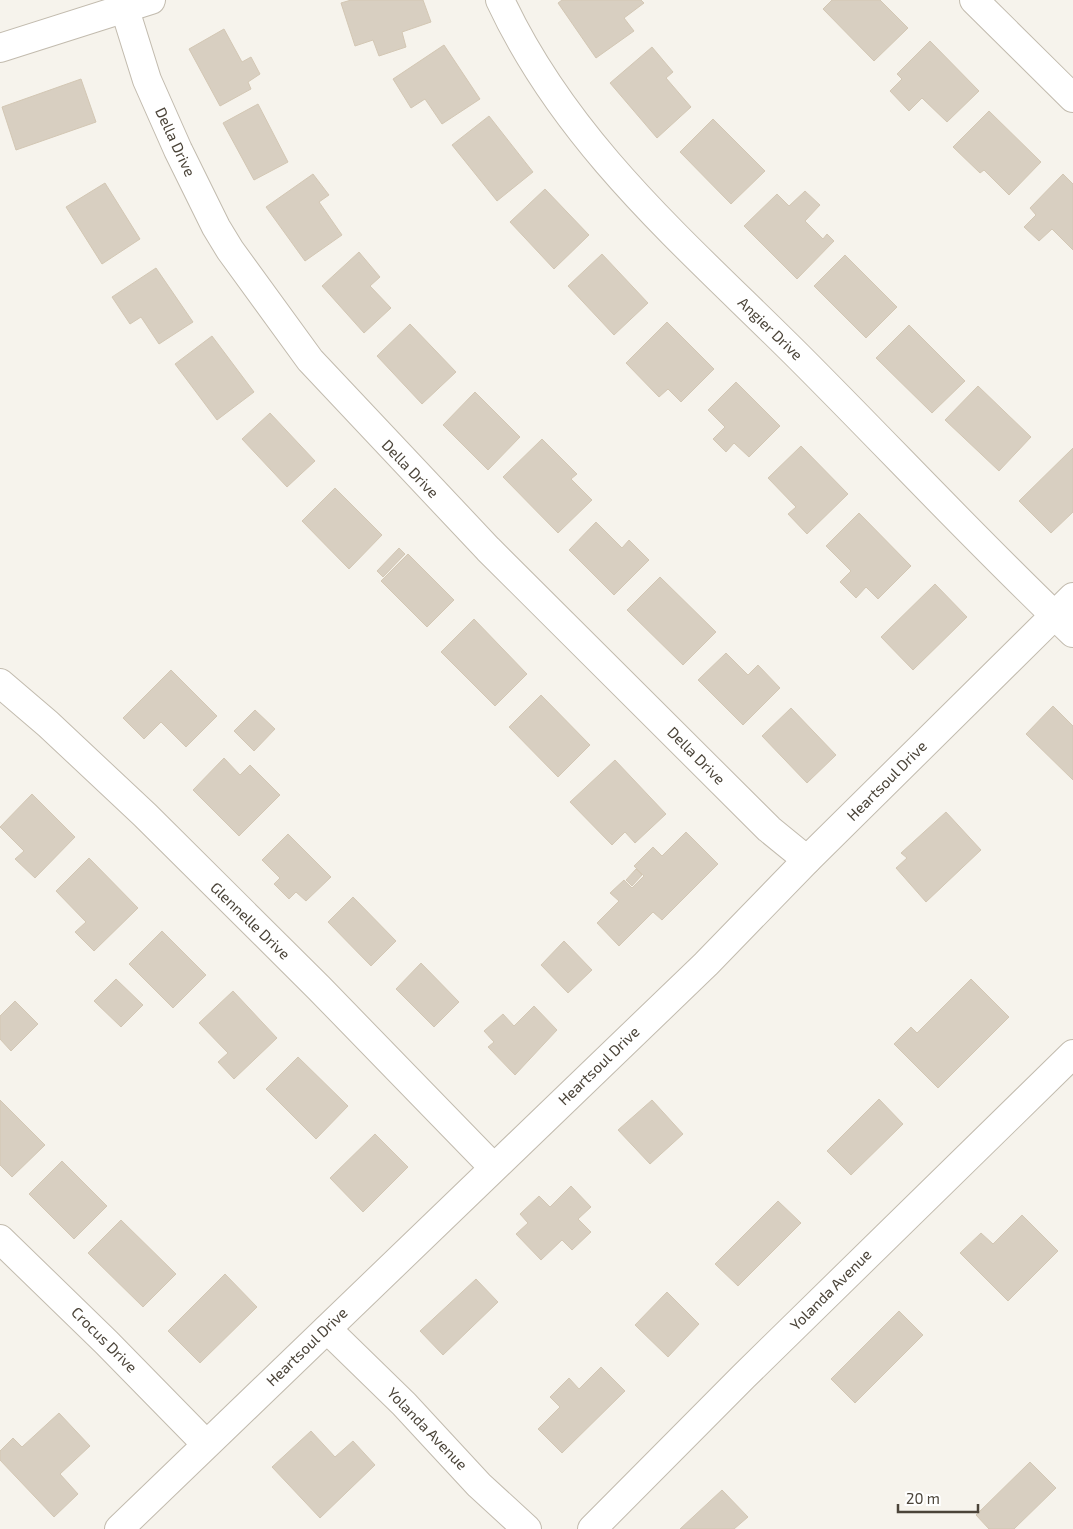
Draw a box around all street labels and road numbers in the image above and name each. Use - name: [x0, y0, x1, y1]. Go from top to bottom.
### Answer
- street label: Della Drive: [152, 104, 200, 179]
- street label: Angier Drive: [735, 293, 807, 364]
- street label: Della Drive: [378, 435, 443, 501]
- street label: Della Drive: [664, 723, 729, 788]
- street label: Heartsoul Drive: [843, 737, 930, 824]
- street label: Glennelle Drive: [207, 878, 294, 963]
- street label: Heartsoul Drive: [554, 1022, 643, 1108]
- street label: Yolanda Avenue: [786, 1245, 875, 1334]
- street label: Crocus Drive: [68, 1303, 141, 1376]
- street label: Heartsoul Drive: [262, 1303, 351, 1389]
- street label: Yolanda Avenue: [384, 1383, 472, 1473]

